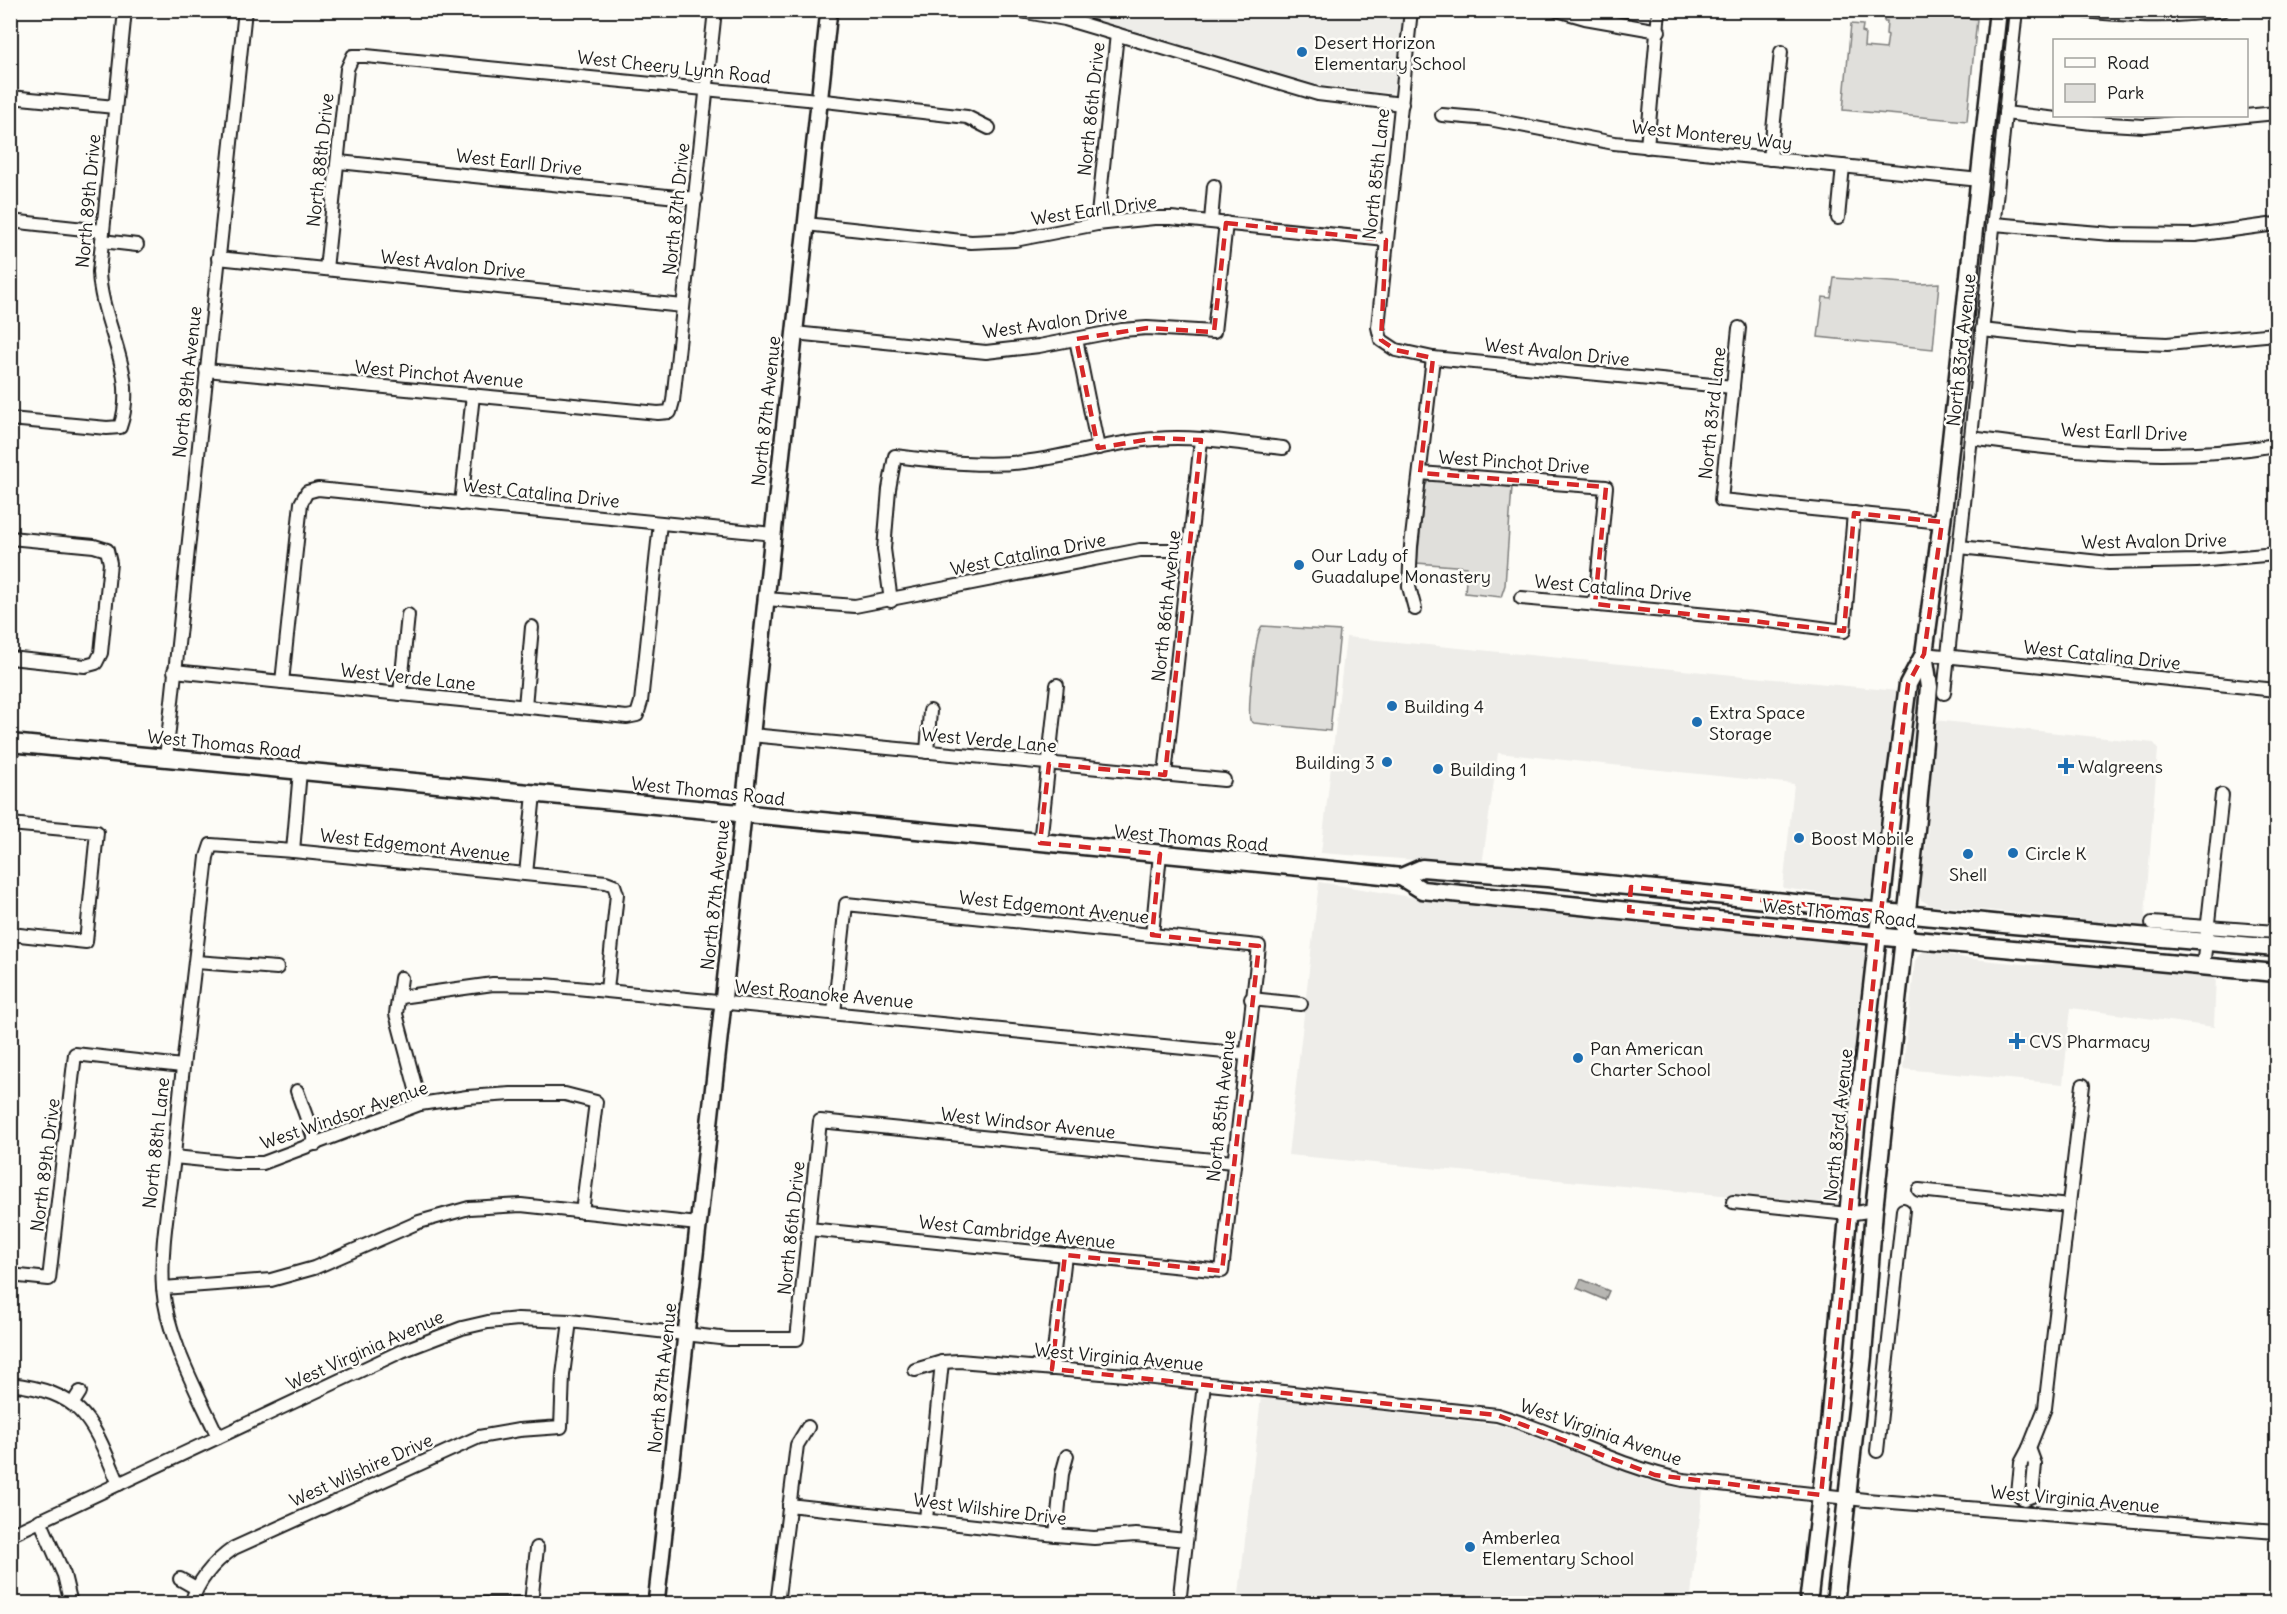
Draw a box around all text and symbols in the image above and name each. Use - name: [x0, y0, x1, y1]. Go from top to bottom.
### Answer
- place label: Desert Horizon Elementary School: [1314, 31, 1466, 75]
- legend: [2053, 39, 2248, 117]
- street label: North 86th Drive: [1073, 41, 1109, 177]
- street label: West Cheery Lynn Road: [576, 45, 772, 89]
- marker: Desert Horizon Elementary School: [1295, 45, 1309, 59]
- text: Road: [2107, 51, 2150, 74]
- text: Park: [2107, 81, 2144, 104]
- street label: North 88th Drive: [302, 92, 338, 228]
- street label: North 85th Lane: [1358, 107, 1394, 241]
- street label: West Monterey Way: [1630, 115, 1794, 155]
- street label: North 89th Drive: [71, 133, 105, 269]
- street label: North 87th Drive: [658, 142, 694, 276]
- street label: West Earll Drive: [455, 144, 583, 180]
- street label: West Earll Drive: [1030, 190, 1158, 230]
- street label: West Avalon Drive: [379, 245, 527, 283]
- street label: North 83rd Avenue: [1942, 273, 1980, 427]
- street label: West Avalon Drive: [981, 300, 1129, 344]
- street label: North 89th Avenue: [168, 305, 206, 459]
- street label: West Avalon Drive: [1483, 333, 1631, 371]
- street label: North 87th Avenue: [747, 335, 785, 487]
- street label: North 83rd Lane: [1694, 346, 1730, 480]
- street label: West Pinchot Avenue: [354, 355, 524, 393]
- street label: West Earll Drive: [2060, 418, 2188, 446]
- street label: West Pinchot Drive: [1438, 445, 1590, 479]
- street label: West Catalina Drive: [461, 473, 621, 513]
- street label: West Catalina Drive: [948, 528, 1108, 580]
- street label: West Avalon Drive: [2081, 528, 2227, 554]
- street label: North 86th Avenue: [1147, 529, 1185, 683]
- place label: Our Lady of Guadalupe Monastery: [1311, 544, 1491, 588]
- marker: Our Lady of Guadalupe Monastery: [1292, 558, 1306, 572]
- street label: West Catalina Drive: [1533, 570, 1693, 606]
- street label: West Catalina Drive: [2022, 635, 2182, 675]
- street label: West Verde Lane: [339, 658, 477, 696]
- place label: Building 4: [1404, 695, 1484, 718]
- marker: Building 4: [1385, 699, 1399, 713]
- place label: Extra Space Storage: [1709, 701, 1805, 745]
- marker: Extra Space Storage: [1690, 715, 1704, 729]
- street label: West Verde Lane: [920, 723, 1058, 757]
- street label: West Thomas Road: [146, 724, 302, 764]
- place label: Building 3: [1295, 751, 1375, 774]
- marker: Building 3: [1380, 755, 1394, 769]
- place label: Walgreens: [2078, 755, 2163, 778]
- place label: Building 1: [1450, 758, 1527, 781]
- marker: Walgreens: [2059, 759, 2073, 773]
- marker: Building 1: [1431, 762, 1445, 776]
- street label: West Thomas Road: [630, 771, 786, 811]
- street label: North 87th Avenue: [696, 819, 734, 971]
- street label: West Thomas Road: [1113, 820, 1269, 856]
- street label: West Edgemont Avenue: [319, 824, 511, 866]
- place label: Boost Mobile: [1811, 827, 1914, 850]
- marker: Boost Mobile: [1792, 831, 1806, 845]
- place label: Circle K: [2025, 842, 2086, 865]
- marker: Circle K: [2006, 846, 2020, 860]
- marker: Shell: [1961, 847, 1975, 861]
- place label: Shell: [1949, 863, 1987, 886]
- street label: West Edgemont Avenue: [958, 886, 1150, 928]
- street label: West Thomas Road: [1761, 893, 1917, 933]
- street label: West Roanoke Avenue: [734, 975, 914, 1013]
- street label: North 85th Avenue: [1202, 1029, 1240, 1183]
- place label: CVS Pharmacy: [2029, 1030, 2151, 1053]
- marker: CVS Pharmacy: [2010, 1034, 2024, 1048]
- place label: Pan American Charter School: [1590, 1037, 1711, 1081]
- street label: North 83rd Avenue: [1819, 1048, 1857, 1202]
- marker: Pan American Charter School: [1571, 1051, 1585, 1065]
- street label: North 88th Lane: [138, 1076, 174, 1210]
- street label: West Windsor Avenue: [257, 1076, 431, 1154]
- street label: North 89th Drive: [25, 1097, 65, 1233]
- street label: West Windsor Avenue: [939, 1102, 1117, 1144]
- street label: North 86th Drive: [773, 1160, 809, 1296]
- street label: West Cambridge Avenue: [917, 1210, 1117, 1254]
- street label: North 87th Avenue: [643, 1302, 681, 1454]
- street label: West Virginia Avenue: [283, 1305, 447, 1395]
- street label: West Virginia Avenue: [1033, 1338, 1205, 1376]
- street label: West Virginia Avenue: [1517, 1393, 1685, 1471]
- street label: West Wilshire Drive: [286, 1428, 436, 1512]
- street label: West Virginia Avenue: [1989, 1480, 2161, 1518]
- street label: West Wilshire Drive: [912, 1488, 1068, 1530]
- place label: Amberlea Elementary School: [1482, 1526, 1634, 1570]
- marker: Amberlea Elementary School: [1463, 1540, 1477, 1554]

